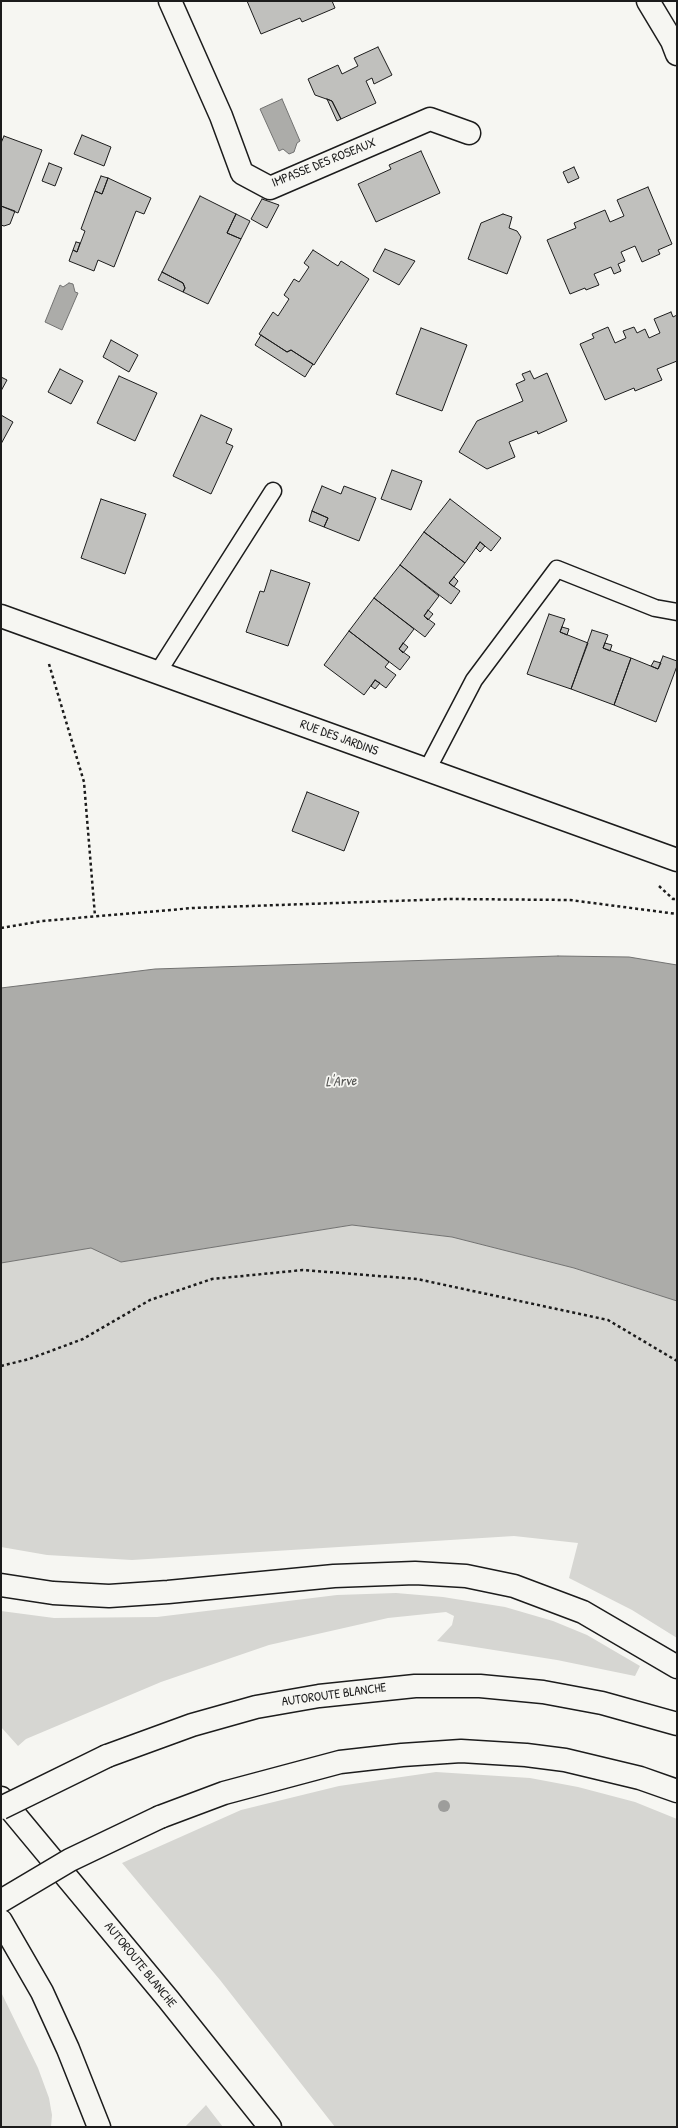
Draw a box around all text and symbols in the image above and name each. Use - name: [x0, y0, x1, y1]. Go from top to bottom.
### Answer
- street label: IMPASSE DES ROSEAUX: [270, 135, 378, 191]
- street label: RUE DES JARDINS: [298, 717, 380, 759]
- water label: L'Arve: [325, 1073, 357, 1091]
- street label: AUTOROUTE BLANCHE: [281, 1680, 387, 1710]
- street label: AUTOROUTE BLANCHE: [101, 1919, 179, 2011]

